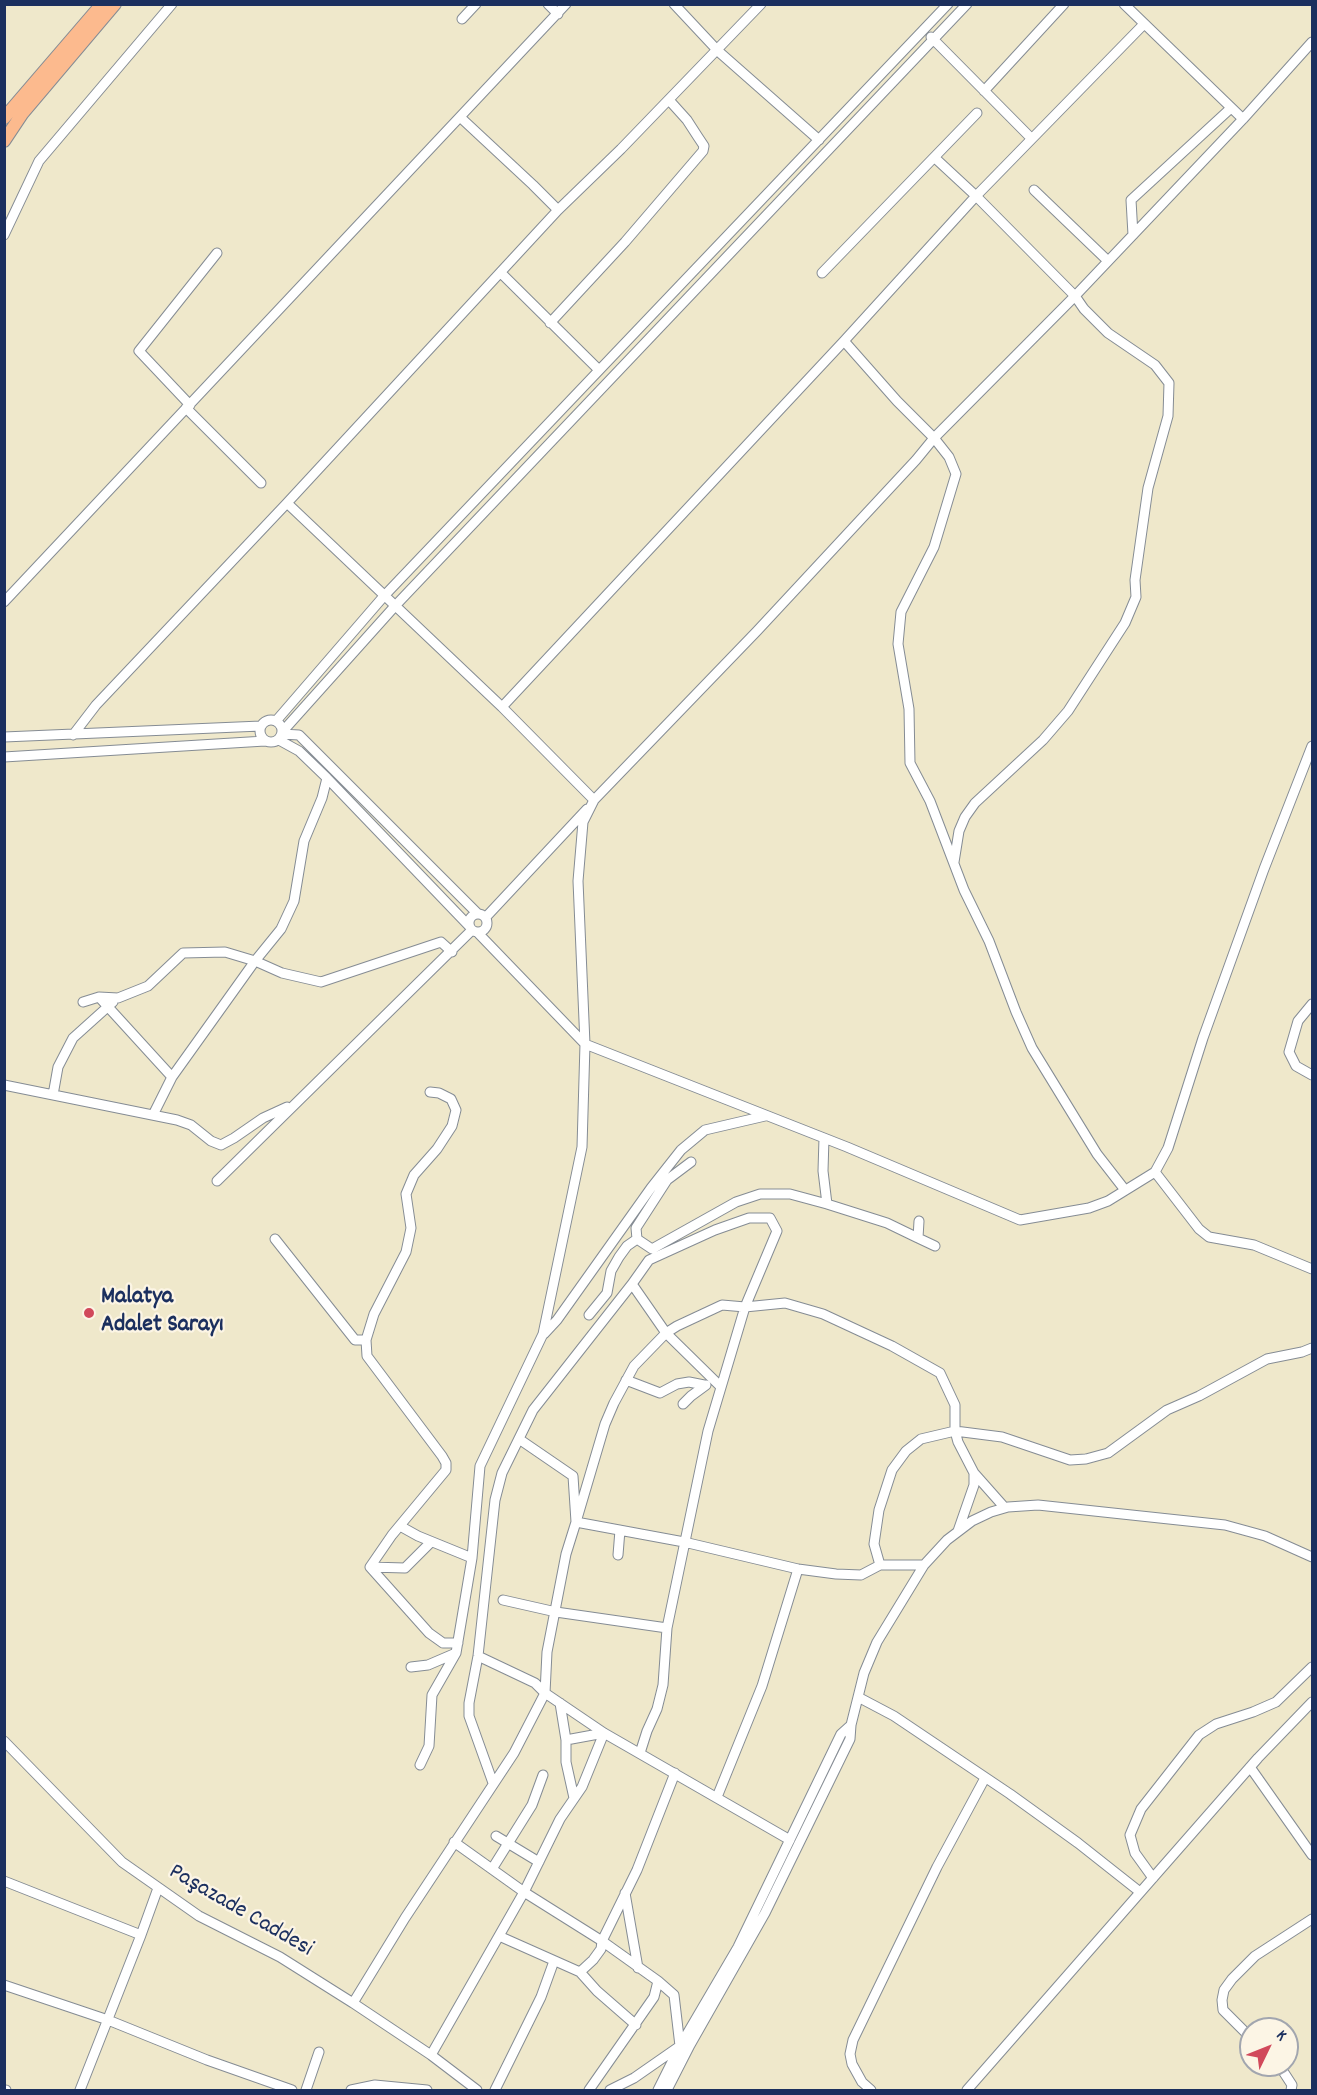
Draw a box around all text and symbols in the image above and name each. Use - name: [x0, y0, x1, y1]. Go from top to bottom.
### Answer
- place label: Malatya Adalet Sarayı: [101, 1285, 223, 1341]
- marker: Malatya Adalet Sarayı: [82, 1306, 96, 1320]
- street label: Paşazade Caddesi: [163, 1859, 317, 1965]
- north arrow: [1239, 2017, 1299, 2077]
- text: K: [1270, 2025, 1292, 2046]

